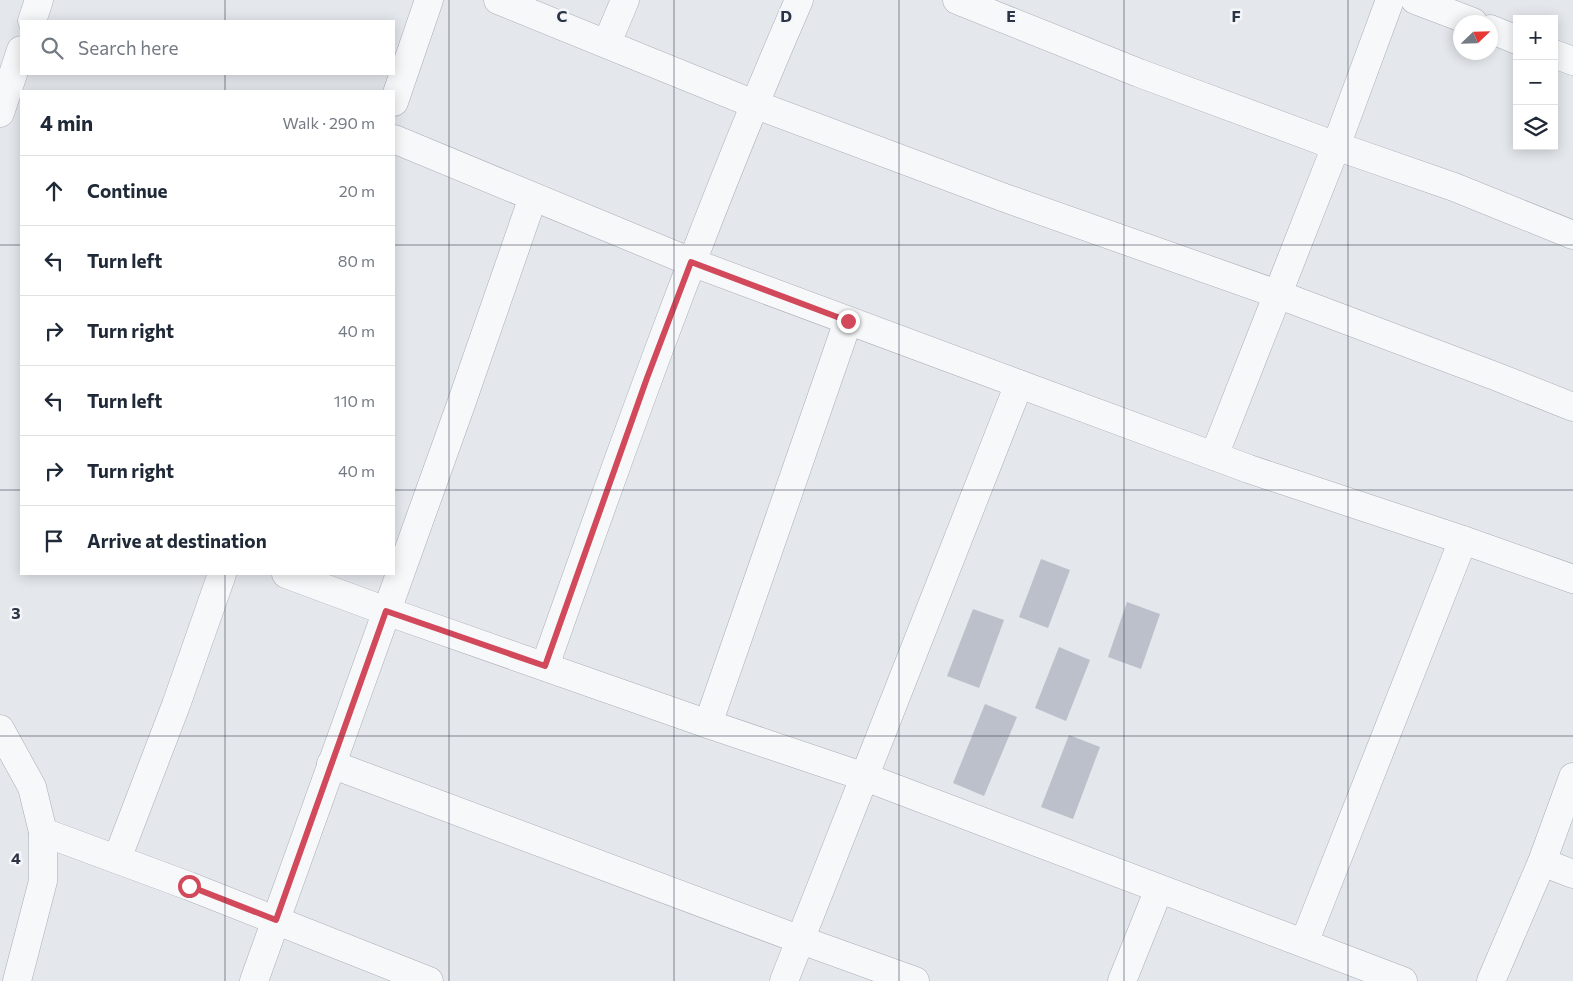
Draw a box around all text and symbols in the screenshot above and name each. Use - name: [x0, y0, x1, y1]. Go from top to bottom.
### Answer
- text: C: [557, 6, 568, 25]
- text: D: [780, 6, 792, 25]
- text: E: [1006, 6, 1016, 25]
- text: F: [1231, 6, 1241, 25]
- north arrow: [1453, 15, 1498, 60]
- map controls: [1513, 15, 1558, 150]
- button: +: [1513, 15, 1558, 60]
- search box: [20, 20, 395, 75]
- icon: search: [38, 34, 66, 62]
- text: Search here: [78, 36, 178, 59]
- button: −: [1513, 60, 1558, 105]
- button: layers: [1513, 105, 1558, 150]
- text: 4 min: [40, 110, 93, 135]
- text: Walk · 290 m: [283, 113, 375, 132]
- icon: ahead: [40, 177, 68, 205]
- text: Continue: [87, 179, 167, 202]
- text: 20 m: [339, 181, 375, 200]
- icon: left: [40, 247, 68, 275]
- text: Turn left: [87, 249, 162, 272]
- text: 80 m: [338, 251, 375, 270]
- route end: [837, 310, 860, 333]
- icon: right: [40, 317, 68, 345]
- text: Turn right: [87, 319, 174, 342]
- text: 40 m: [338, 321, 375, 340]
- icon: left: [40, 387, 68, 415]
- text: Turn left: [87, 389, 162, 412]
- text: 110 m: [334, 391, 375, 410]
- icon: right: [40, 457, 68, 485]
- text: Turn right: [87, 459, 174, 482]
- text: 40 m: [338, 461, 375, 480]
- icon: arrive: [40, 527, 68, 555]
- text: Arrive at destination: [87, 529, 267, 552]
- text: 3: [11, 603, 21, 622]
- text: 4: [11, 848, 21, 867]
- route start: [178, 875, 201, 898]

